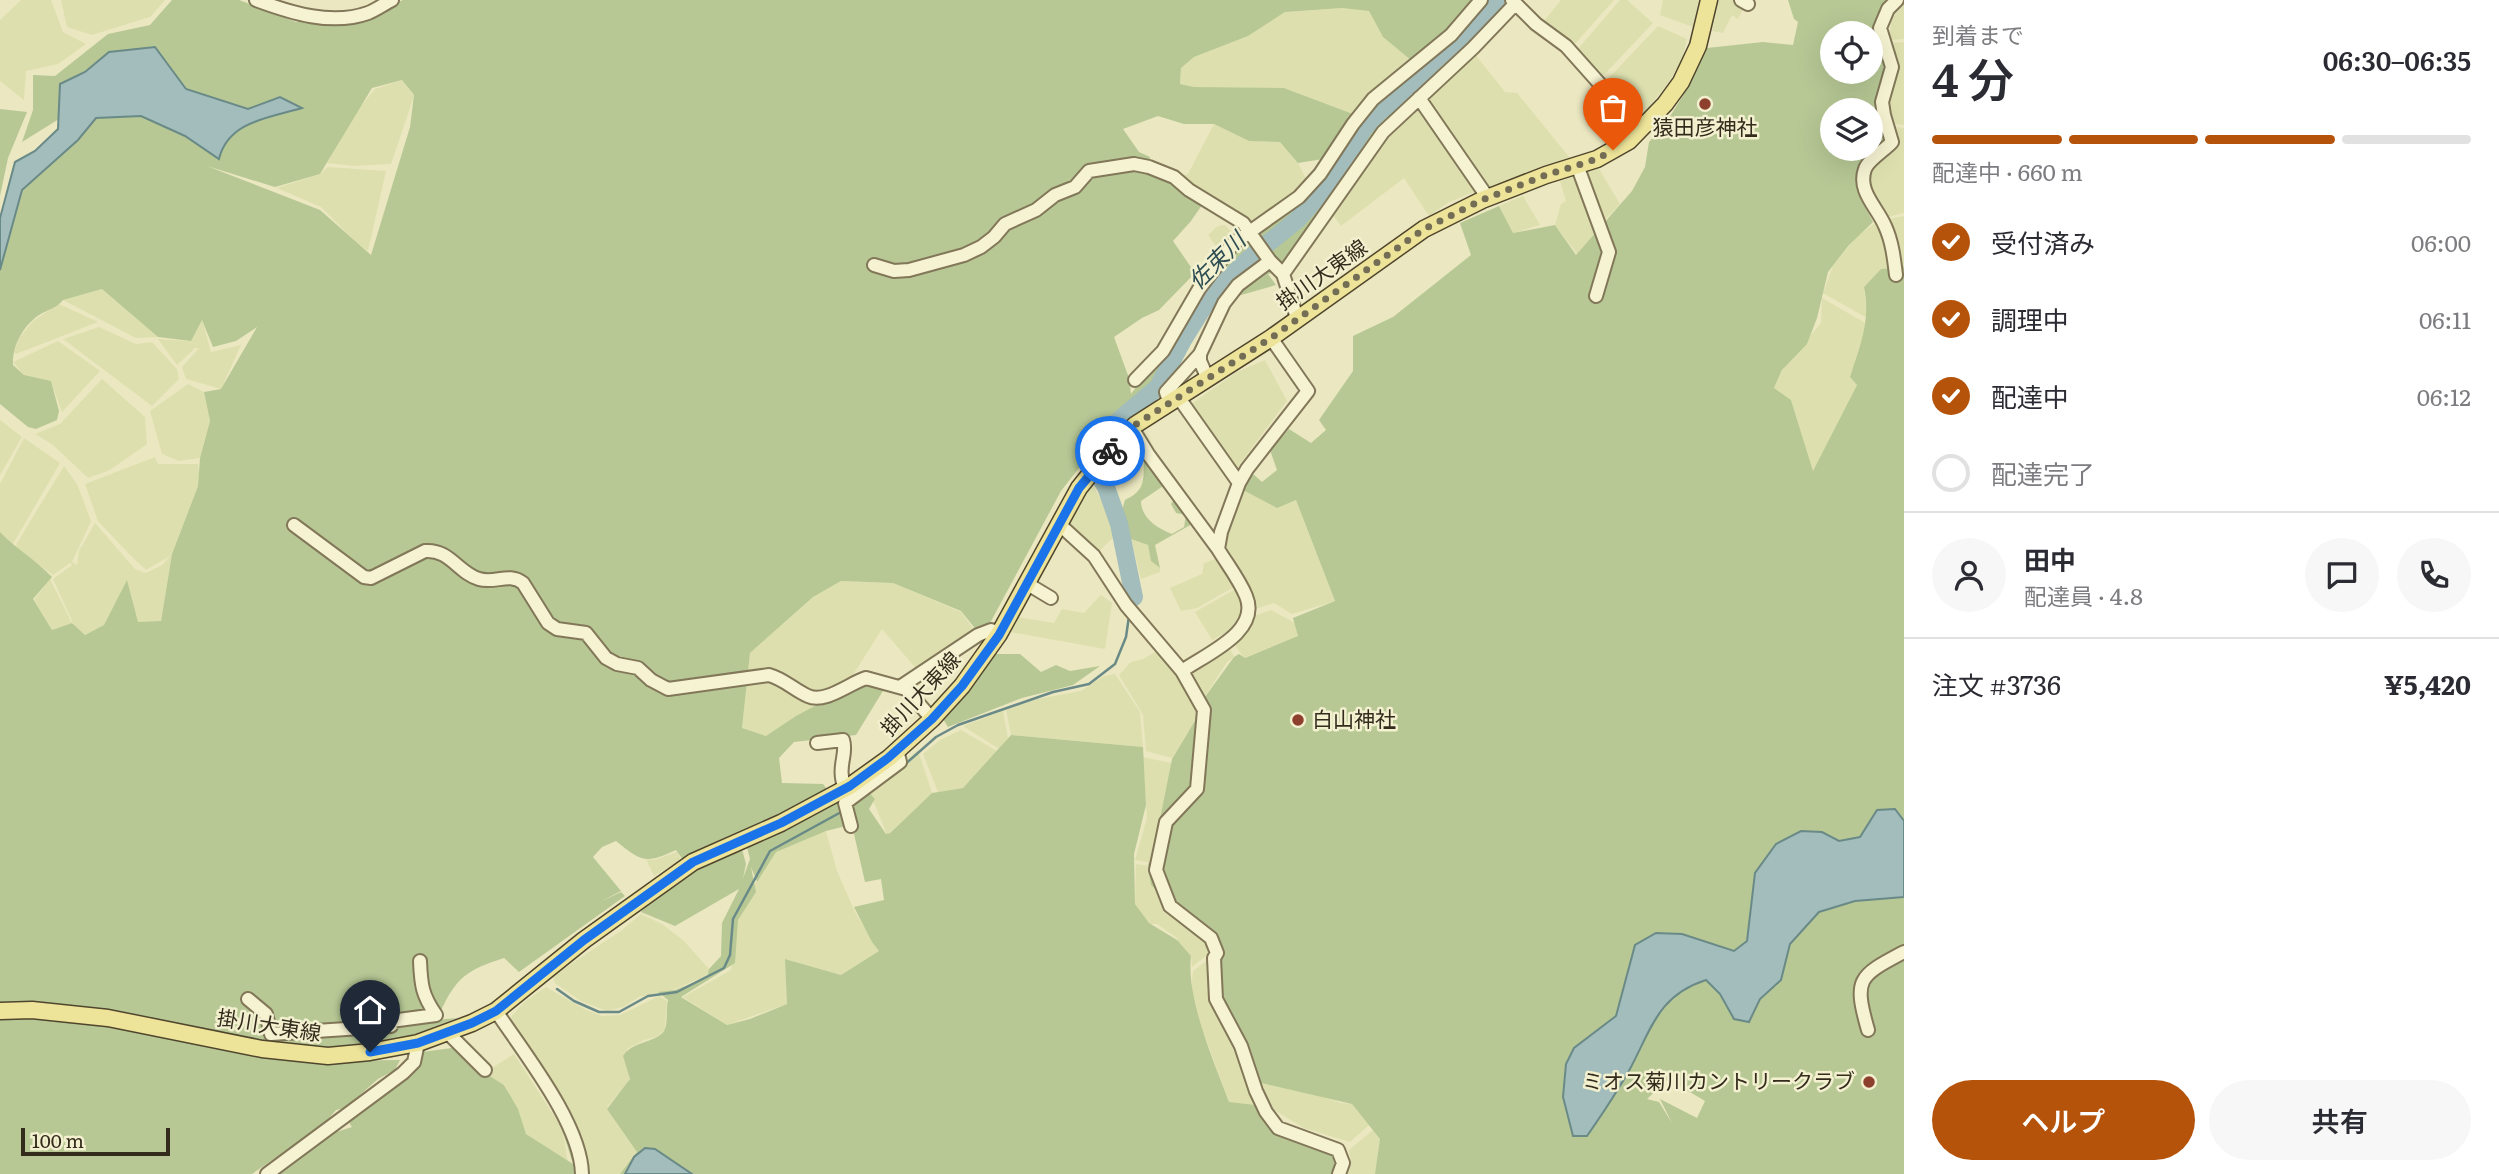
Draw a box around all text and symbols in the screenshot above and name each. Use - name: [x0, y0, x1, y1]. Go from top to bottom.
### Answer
- text: 到着まで: [1932, 17, 2024, 51]
- map controls: [1820, 21, 1883, 161]
- button: locate: [1820, 21, 1883, 84]
- text: 06:30–06:35: [2323, 40, 2471, 79]
- text: 4 分: [1932, 43, 2014, 111]
- pin: [1583, 78, 1643, 150]
- icon: bag: [1594, 89, 1632, 127]
- marker: 猿田彦神社: [1697, 96, 1713, 112]
- button: layers: [1820, 98, 1883, 161]
- place label: 猿田彦神社: [1653, 110, 1758, 141]
- text: 配達中 · 660 m: [1932, 154, 2083, 188]
- water label: 佐束川: [1179, 221, 1254, 296]
- text: 受付済み: [1991, 222, 2095, 261]
- icon: check: [1932, 223, 1970, 261]
- text: 06:00: [2411, 225, 2471, 259]
- street label: 掛川大東線: [1269, 230, 1372, 316]
- text: 調理中: [1991, 299, 2069, 338]
- icon: check: [1932, 300, 1970, 338]
- text: 06:11: [2419, 302, 2471, 336]
- text: 配達中: [1991, 376, 2069, 415]
- icon: check: [1932, 377, 1970, 415]
- text: 06:12: [2417, 379, 2471, 413]
- courier: [1075, 416, 1145, 486]
- icon: bike: [1091, 432, 1129, 470]
- text: 配達完了: [1991, 453, 2095, 492]
- button: person: [1932, 538, 2006, 612]
- button: chat: [2305, 538, 2379, 612]
- button: phone: [2397, 538, 2471, 612]
- text: 田中: [2024, 539, 2076, 578]
- text: 配達員 · 4.8: [2024, 578, 2143, 612]
- street label: 掛川大東線: [872, 643, 966, 741]
- text: 注文 #3736: [1932, 664, 2061, 703]
- text: ¥5,420: [2384, 664, 2471, 703]
- place label: 白山神社: [1312, 702, 1396, 733]
- marker: 白山神社: [1290, 712, 1306, 728]
- pin: [340, 980, 400, 1052]
- icon: home: [351, 991, 389, 1029]
- street label: 掛川大東線: [215, 1000, 324, 1047]
- place label: ミオス菊川カントリークラブ: [1582, 1064, 1855, 1095]
- marker: ミオス菊川カントリークラブ: [1861, 1074, 1877, 1090]
- button: ヘルプ: [1932, 1080, 2195, 1160]
- button: 共有: [2209, 1080, 2471, 1160]
- scale bar: [21, 1125, 170, 1157]
- text: 100 m: [32, 1126, 84, 1154]

